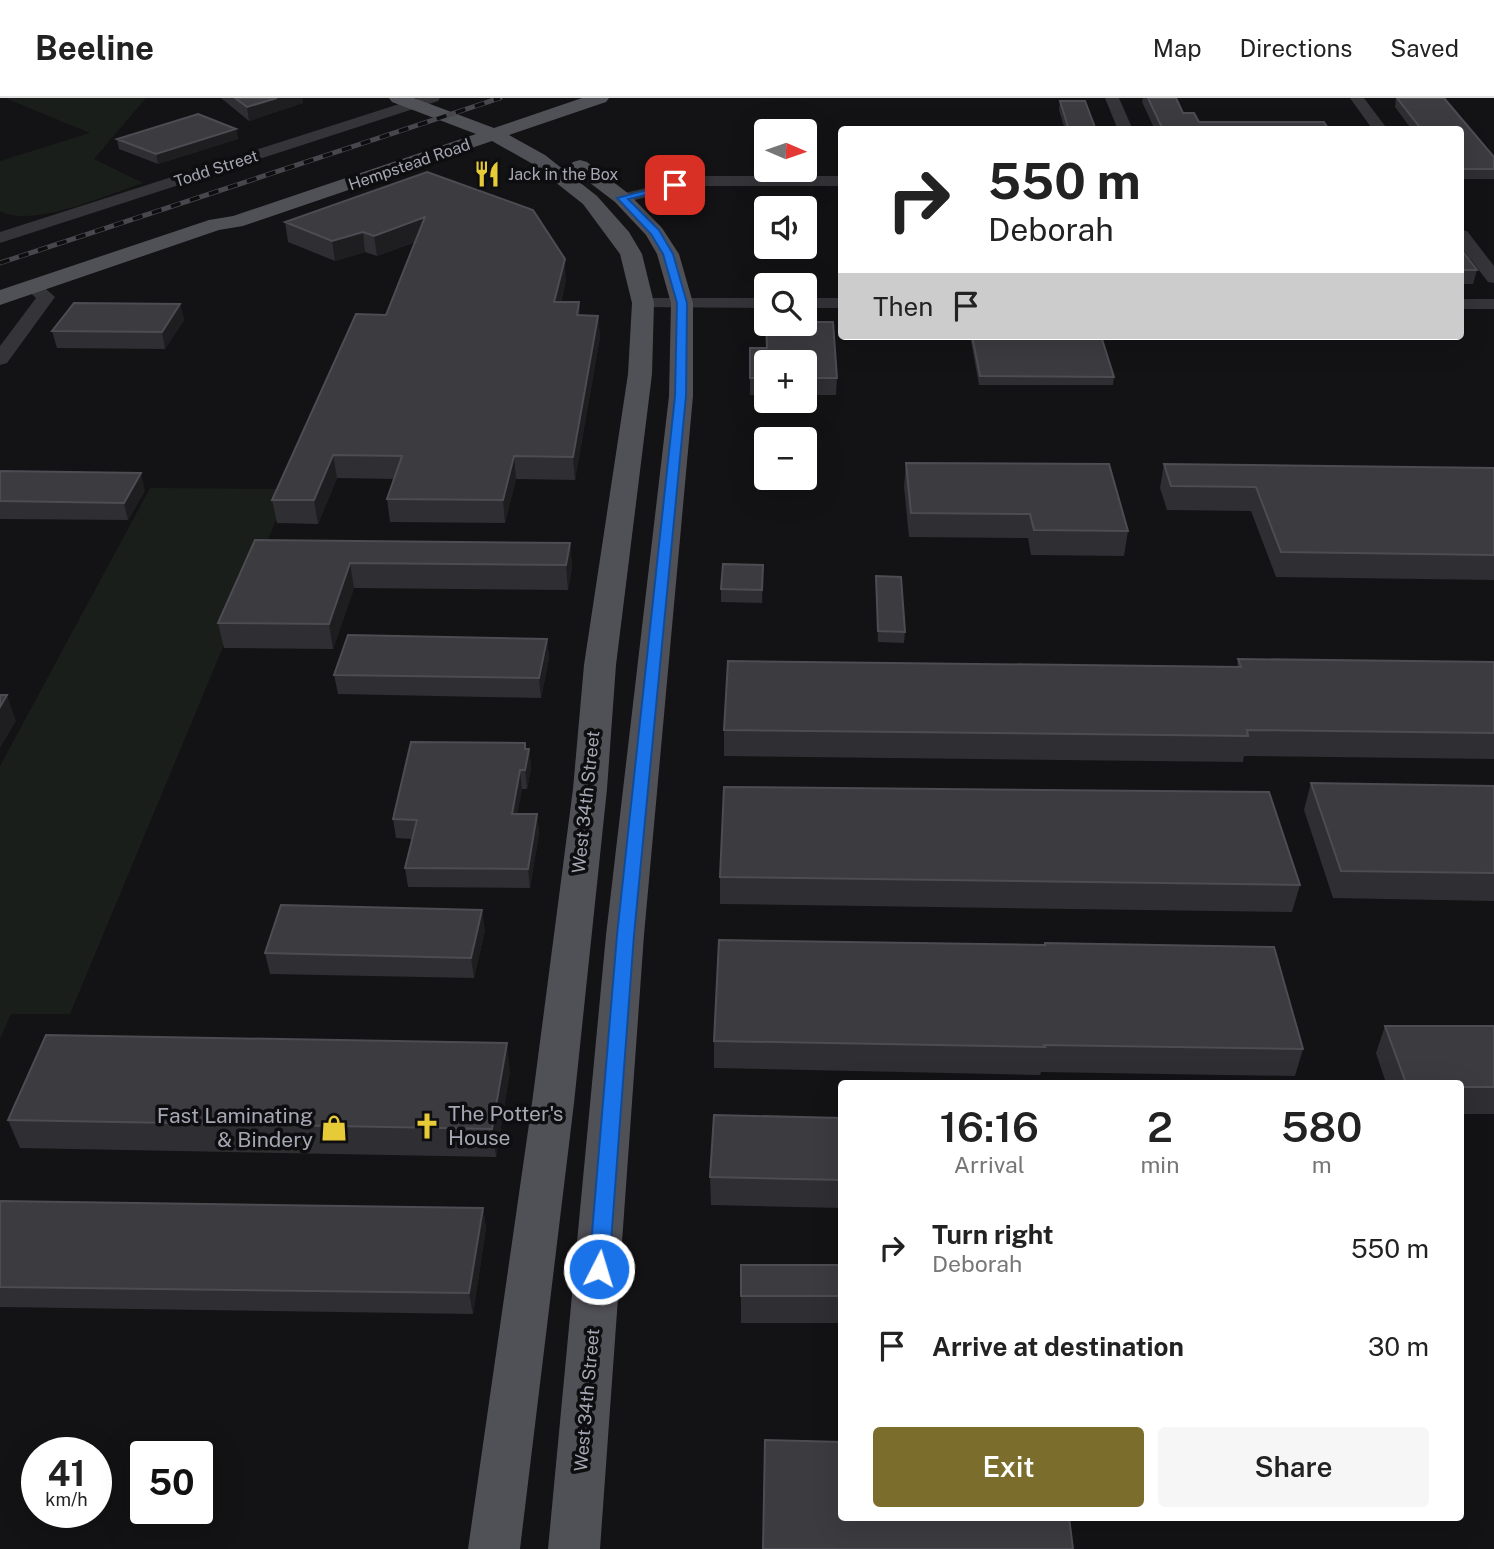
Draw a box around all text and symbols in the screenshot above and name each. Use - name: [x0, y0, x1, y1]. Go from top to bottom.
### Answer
- text: Beeline: [35, 29, 154, 67]
- text: Map: [1153, 34, 1202, 62]
- text: Directions: [1240, 34, 1352, 62]
- text: Saved: [1390, 34, 1459, 62]
- north arrow: [754, 119, 817, 182]
- map controls: [754, 119, 817, 490]
- street label: Hempstead Road: [346, 135, 473, 194]
- street label: Todd Street: [172, 146, 261, 191]
- text: 550 m: [988, 152, 1141, 210]
- icon: right: [873, 154, 964, 245]
- pin: [645, 155, 705, 215]
- restaurant icon: Jack in the Box: [472, 159, 502, 189]
- place label: Jack in the Box: [508, 165, 618, 184]
- icon: arrive: [656, 166, 694, 204]
- button: sound: [754, 196, 817, 259]
- text: Deborah: [988, 211, 1114, 248]
- button: search: [754, 273, 817, 336]
- icon: arrive: [947, 287, 985, 325]
- text: Then: [873, 291, 933, 322]
- button: +: [754, 350, 817, 413]
- button: −: [754, 427, 817, 490]
- street label: West 34th Street: [568, 729, 603, 875]
- place label: The Potter's House: [448, 1101, 563, 1150]
- text: 16:16: [939, 1102, 1039, 1151]
- text: 2: [1147, 1102, 1173, 1151]
- text: 580: [1281, 1102, 1363, 1151]
- place label: Fast Laminating & Bindery: [157, 1103, 313, 1152]
- church icon: The Potter's House: [412, 1111, 442, 1141]
- shop icon: Fast Laminating & Bindery: [319, 1113, 349, 1143]
- text: Arrival: [954, 1151, 1025, 1178]
- text: min: [1140, 1151, 1179, 1178]
- text: m: [1312, 1151, 1332, 1178]
- text: Turn right: [932, 1219, 1054, 1250]
- icon: right: [873, 1229, 911, 1267]
- position arrow: [562, 1232, 636, 1306]
- text: 550 m: [1351, 1233, 1429, 1264]
- text: Deborah: [932, 1250, 1022, 1277]
- street label: West 34th Street: [570, 1327, 603, 1472]
- icon: arrive: [873, 1327, 911, 1365]
- text: Arrive at destination: [932, 1331, 1184, 1362]
- text: 30 m: [1368, 1331, 1429, 1362]
- button: Exit: [873, 1427, 1144, 1507]
- button: Share: [1158, 1427, 1429, 1507]
- speed limit sign: 50: [126, 1437, 217, 1528]
- text: 41: [48, 1453, 85, 1494]
- text: km/h: [45, 1489, 88, 1510]

